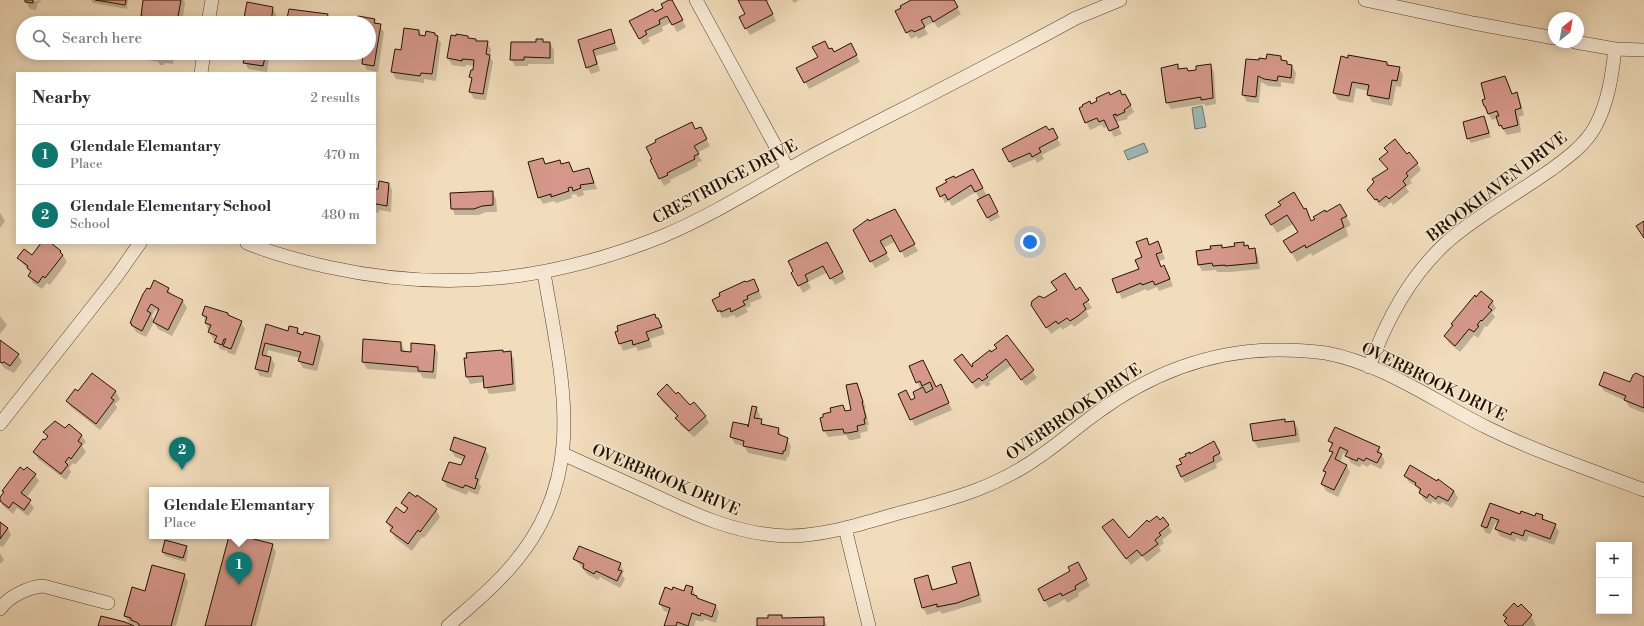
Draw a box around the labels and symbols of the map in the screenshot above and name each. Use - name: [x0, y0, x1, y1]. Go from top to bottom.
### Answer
- north arrow: [1548, 12, 1584, 48]
- street label: BROOKHAVEN DRIVE: [1422, 128, 1571, 247]
- street label: CRESTRIDGE DRIVE: [649, 135, 801, 229]
- your location: [1020, 232, 1040, 252]
- street label: OVERBROOK DRIVE: [1358, 338, 1510, 426]
- street label: OVERBROOK DRIVE: [1002, 359, 1146, 465]
- pin: 2: [169, 437, 195, 470]
- street label: OVERBROOK DRIVE: [589, 440, 743, 520]
- pin: 1: [226, 552, 252, 585]

